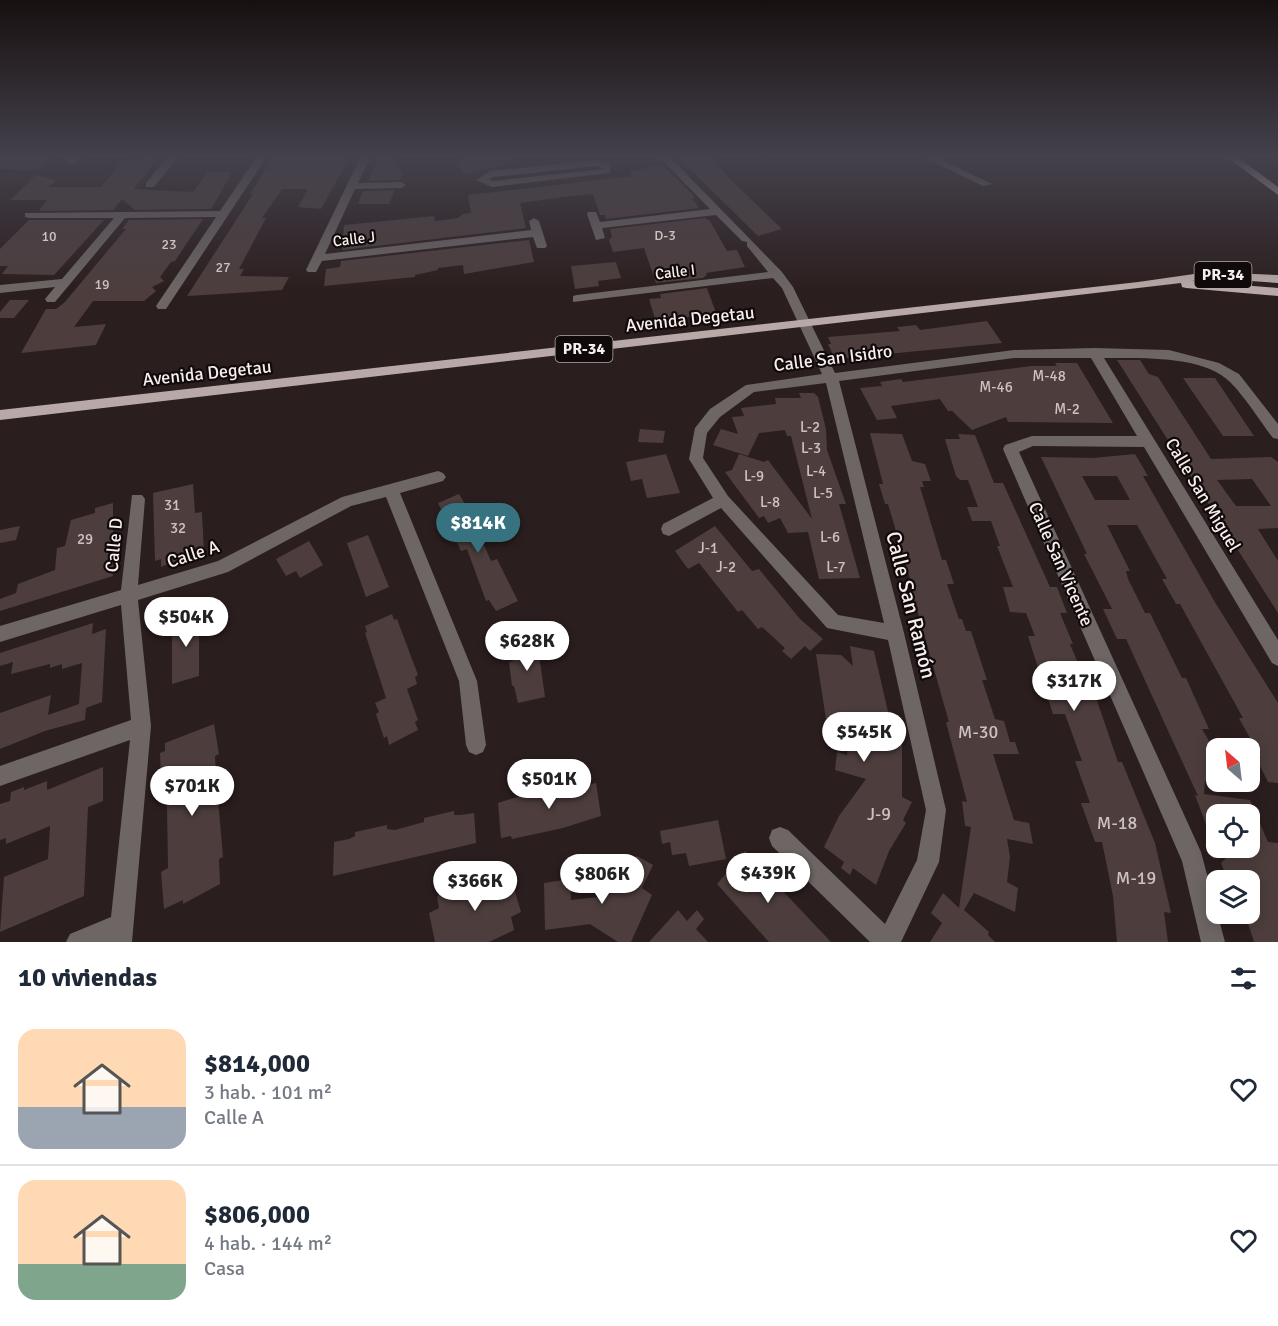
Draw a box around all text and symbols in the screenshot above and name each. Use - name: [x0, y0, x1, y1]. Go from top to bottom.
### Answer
- street label: Calle J: [332, 227, 376, 251]
- house number: D-3: [654, 227, 676, 244]
- house number: 10: [41, 228, 57, 245]
- house number: 23: [161, 236, 177, 253]
- house number: 27: [215, 259, 231, 276]
- street label: Calle I: [654, 261, 696, 283]
- road number: PR-34: [1194, 262, 1252, 288]
- house number: 19: [94, 276, 110, 293]
- street label: Avenida Degetau: [624, 301, 756, 337]
- road number: PR-34: [556, 336, 612, 362]
- street label: Calle San Isidro: [773, 340, 893, 376]
- street label: Avenida Degetau: [141, 355, 273, 391]
- house number: M-48: [1032, 367, 1066, 385]
- house number: M-46: [979, 378, 1013, 396]
- house number: M-2: [1054, 400, 1080, 418]
- house number: L-2: [800, 418, 820, 436]
- street label: Calle San Miguel: [1160, 434, 1246, 556]
- house number: L-3: [801, 439, 821, 457]
- house number: L-4: [806, 462, 826, 480]
- house number: L-9: [744, 467, 764, 485]
- house number: L-5: [813, 484, 833, 502]
- house number: L-8: [760, 493, 780, 511]
- house number: 31: [164, 496, 180, 514]
- street label: Calle San Vicente: [1024, 499, 1098, 629]
- pin: $814K: [436, 503, 520, 554]
- text: $814K: [450, 510, 506, 535]
- street label: Calle D: [101, 517, 127, 573]
- house number: 32: [170, 519, 186, 537]
- house number: L-6: [820, 528, 840, 546]
- street label: Calle San Ramón: [880, 529, 942, 681]
- house number: 29: [77, 530, 93, 548]
- street label: Calle A: [164, 535, 222, 573]
- house number: J-1: [698, 539, 718, 557]
- house number: J-2: [716, 558, 736, 576]
- house number: L-7: [826, 558, 846, 576]
- pin: $504K: [144, 597, 228, 648]
- text: $504K: [158, 604, 214, 629]
- pin: $628K: [485, 621, 569, 672]
- text: $628K: [499, 628, 555, 653]
- pin: $317K: [1032, 661, 1116, 712]
- text: $317K: [1046, 668, 1102, 693]
- pin: $545K: [822, 712, 906, 763]
- text: $545K: [836, 719, 892, 744]
- house number: M-30: [958, 721, 998, 743]
- north arrow: [1206, 738, 1260, 792]
- map controls: [1206, 738, 1260, 924]
- pin: $501K: [507, 759, 591, 810]
- pin: $701K: [150, 766, 234, 817]
- text: $501K: [521, 766, 577, 791]
- text: $701K: [164, 773, 220, 798]
- house number: J-9: [867, 803, 891, 825]
- button: locate: [1206, 804, 1260, 858]
- house number: M-18: [1097, 812, 1137, 834]
- pin: $439K: [726, 853, 810, 904]
- pin: $806K: [560, 854, 644, 905]
- text: $439K: [740, 860, 796, 885]
- pin: $366K: [433, 861, 517, 912]
- text: $806K: [574, 861, 630, 886]
- house number: M-19: [1116, 867, 1156, 889]
- text: $366K: [447, 868, 503, 893]
- button: layers: [1206, 870, 1260, 924]
- text: 10 viviendas: [18, 962, 157, 994]
- icon: filters: [1227, 962, 1260, 995]
- text: $814,000: [204, 1048, 310, 1080]
- icon: home: [66, 1053, 138, 1125]
- icon: heart: [1227, 1073, 1260, 1106]
- text: 3 hab. · 101 m²: [204, 1080, 332, 1105]
- text: Calle A: [204, 1105, 264, 1130]
- text: $806,000: [204, 1199, 310, 1231]
- icon: home: [66, 1204, 138, 1276]
- icon: heart: [1227, 1224, 1260, 1257]
- text: 4 hab. · 144 m²: [204, 1231, 332, 1256]
- text: Casa: [204, 1256, 245, 1281]

